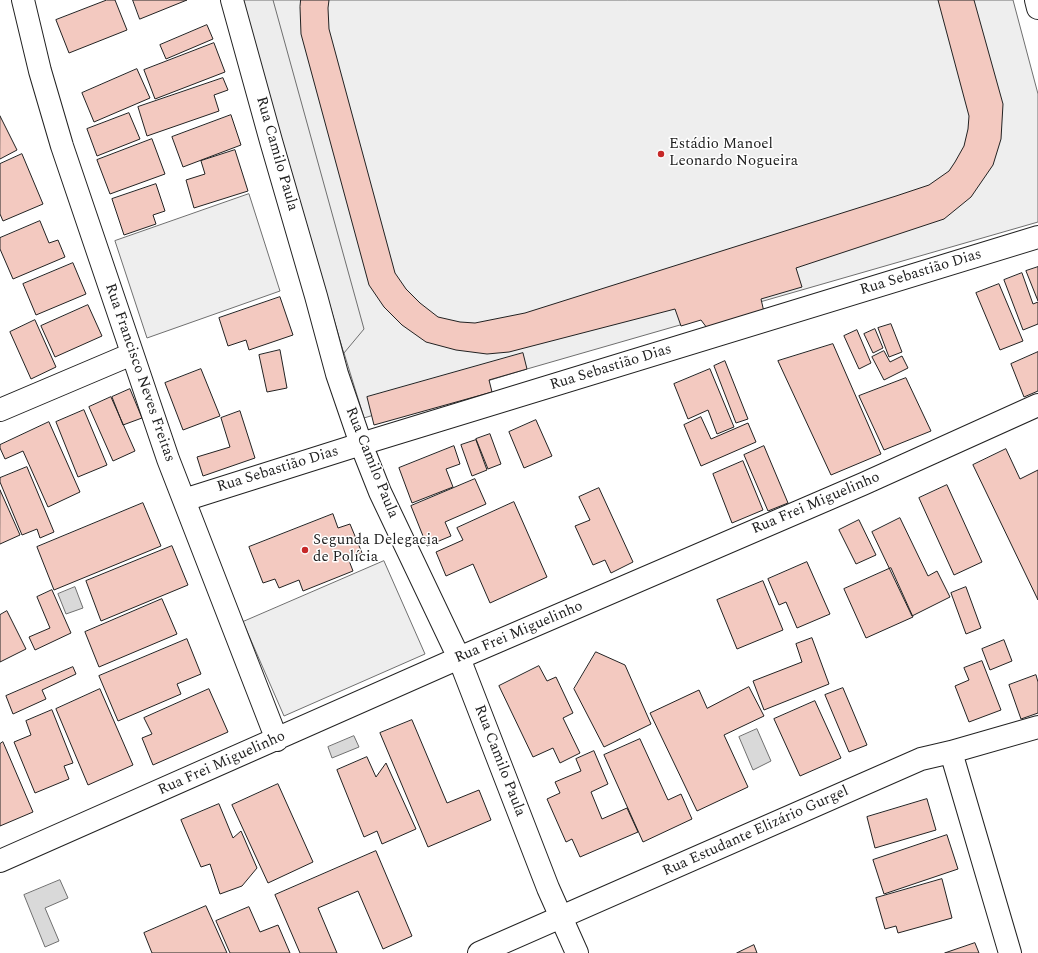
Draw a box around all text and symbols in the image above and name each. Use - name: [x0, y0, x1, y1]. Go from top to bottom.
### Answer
- street label: Rua Camilo Paula: [251, 95, 301, 213]
- place label: Estádio Manoel Leonardo Nogueira: [669, 136, 798, 171]
- marker: Estádio Manoel Leonardo Nogueira: [656, 149, 666, 159]
- street label: Rua Sebastião Dias: [858, 246, 984, 300]
- street label: Rua Francisco Neves Freitas: [100, 281, 178, 465]
- street label: Rua Sebastião Dias: [548, 341, 674, 395]
- street label: Rua Camilo Paula: [341, 405, 401, 521]
- street label: Rua Sebastião Dias: [215, 443, 341, 497]
- street label: Rua Frei Miguelinho: [749, 469, 883, 539]
- place label: Segunda Delegacia de Polícia: [313, 532, 438, 567]
- marker: Segunda Delegacia de Polícia: [300, 545, 310, 555]
- street label: Rua Frei Miguelinho: [452, 598, 586, 668]
- street label: Rua Camilo Paula: [469, 703, 529, 819]
- street label: Rua Frei Miguelinho: [156, 728, 288, 800]
- street label: Rua Estudante Elizário Gurgel: [660, 783, 852, 881]

